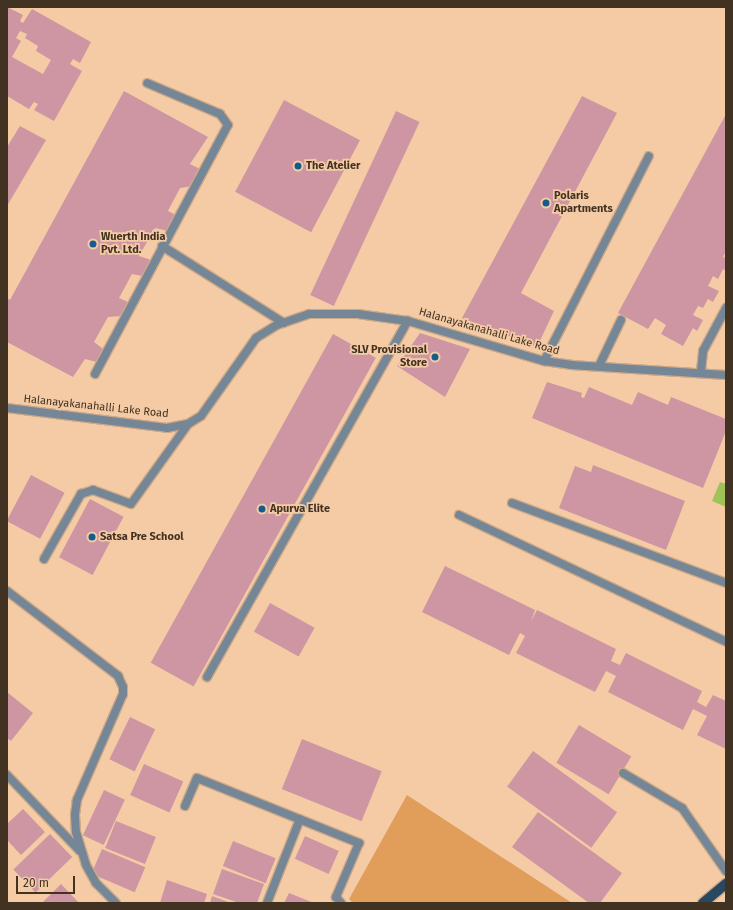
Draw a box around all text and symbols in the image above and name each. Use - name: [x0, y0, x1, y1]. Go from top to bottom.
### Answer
- place label: The Atelier: [306, 159, 360, 173]
- marker: The Atelier: [293, 161, 303, 171]
- place label: Polaris Apartments: [554, 190, 613, 216]
- marker: Polaris Apartments: [541, 198, 551, 208]
- place label: Wuerth India Pvt. Ltd.: [101, 231, 165, 257]
- marker: Wuerth India Pvt. Ltd.: [88, 239, 98, 249]
- street label: Halanayakanahalli Lake Road: [417, 306, 561, 358]
- place label: SLV Provisional Store: [351, 344, 427, 370]
- marker: SLV Provisional Store: [430, 352, 440, 362]
- street label: Halanayakanahalli Lake Road: [23, 393, 169, 421]
- place label: Apurva Elite: [270, 502, 330, 516]
- marker: Apurva Elite: [257, 504, 267, 514]
- place label: Satsa Pre School: [100, 530, 184, 544]
- marker: Satsa Pre School: [87, 532, 97, 542]
- scale bar: [18, 868, 77, 894]
- text: 20 m: [23, 876, 49, 890]

